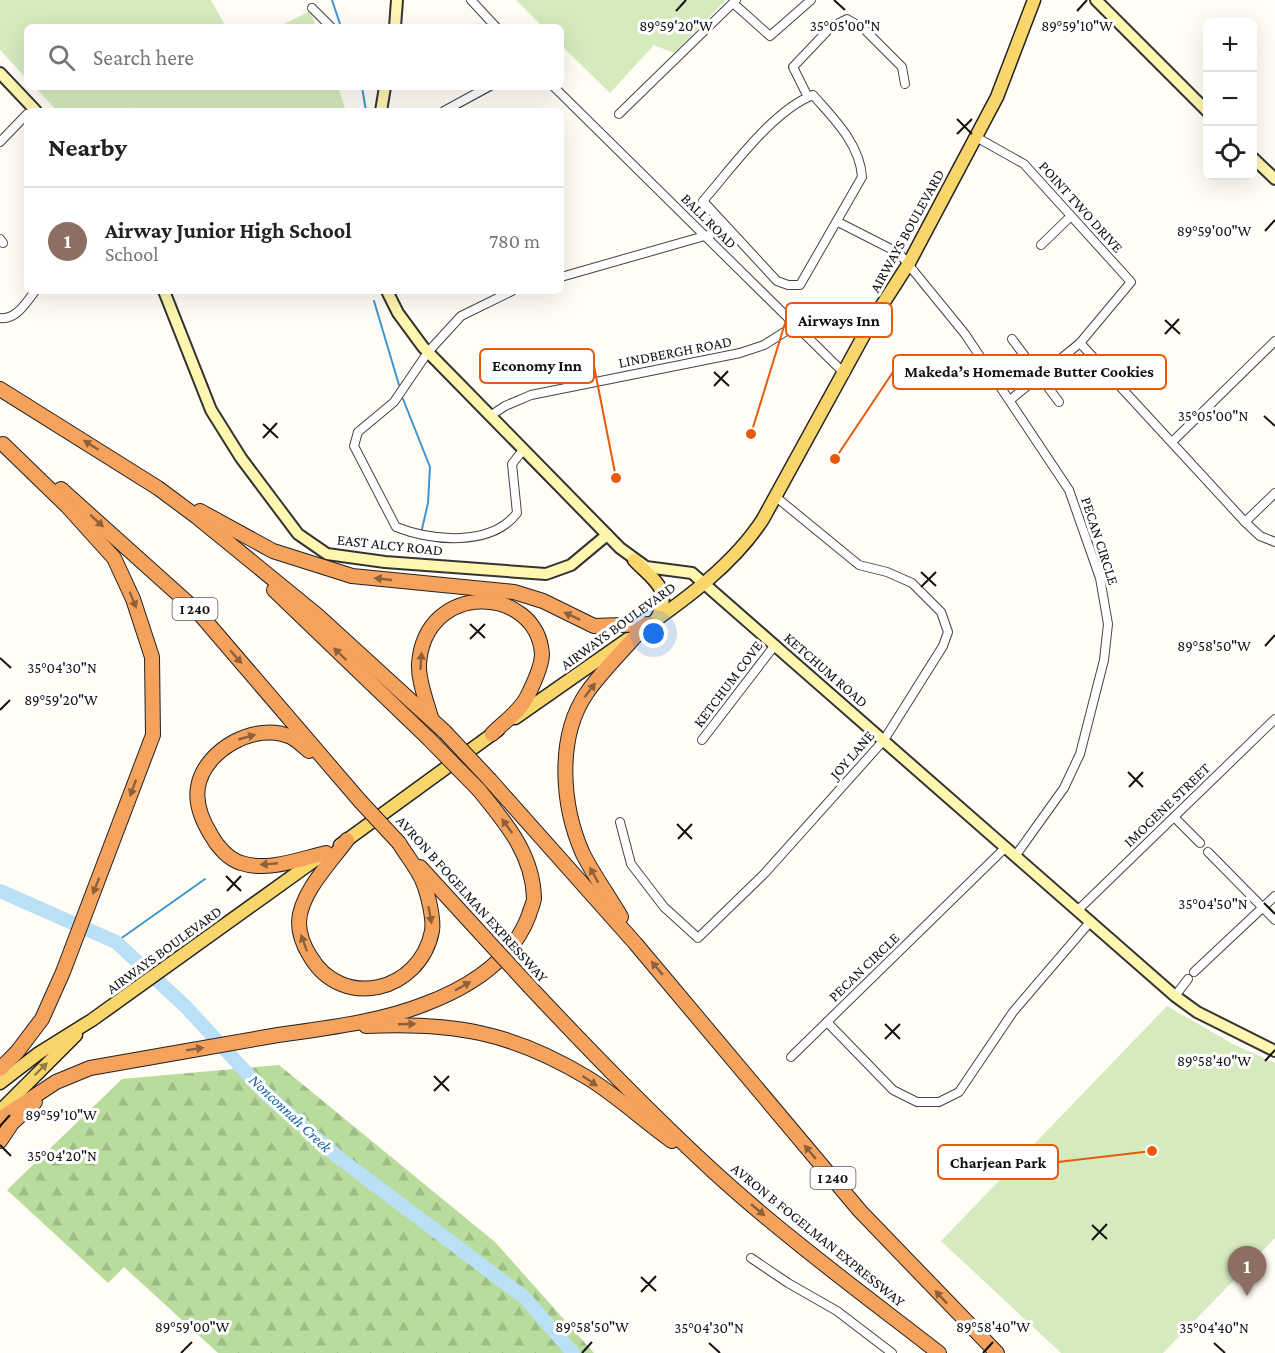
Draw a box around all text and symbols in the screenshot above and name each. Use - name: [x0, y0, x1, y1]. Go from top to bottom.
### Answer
- text: 89°59'20"W: [639, 18, 713, 34]
- text: 35°05'00"N: [810, 18, 880, 34]
- text: 89°59'10"W: [1041, 18, 1113, 34]
- map controls: [1203, 18, 1257, 180]
- button: +: [1203, 18, 1257, 72]
- search box: [24, 24, 564, 90]
- icon: search: [45, 41, 78, 74]
- text: Search here: [93, 45, 194, 70]
- button: −: [1203, 72, 1257, 126]
- button: locate: [1203, 126, 1257, 180]
- text: Nearby: [48, 133, 127, 162]
- street label: POINT TWO DRIVE: [1036, 158, 1126, 256]
- street label: AIRWAYS BOULEVARD: [867, 167, 947, 295]
- street label: BALL ROAD: [678, 190, 740, 252]
- text: Airway Junior High School: [105, 218, 352, 243]
- text: 89°59'00"W: [1177, 223, 1252, 239]
- text: 1: [64, 230, 71, 252]
- text: 780 m: [489, 230, 540, 252]
- text: School: [105, 243, 158, 265]
- callout: Airways Inn: [786, 303, 892, 337]
- text: Airways Inn: [797, 312, 880, 329]
- street label: LINDBERGH ROAD: [617, 333, 733, 371]
- callout: Economy Inn: [480, 349, 594, 383]
- callout: Makeda’s Homemade Butter Cookies: [893, 355, 1166, 389]
- text: Economy Inn: [492, 357, 582, 374]
- text: Makeda’s Homemade Butter Cookies: [904, 363, 1154, 380]
- text: 35°05'00"N: [1178, 408, 1248, 424]
- one-way arrow: [83, 440, 99, 451]
- street label: PECAN CIRCLE: [1078, 495, 1122, 587]
- one-way arrow: [90, 513, 104, 527]
- street label: EAST ALCY ROAD: [336, 531, 444, 559]
- one-way arrow: [373, 574, 392, 584]
- street label: AIRWAYS BOULEVARD: [557, 579, 679, 673]
- one-way arrow: [129, 591, 138, 609]
- road number: I 240: [172, 598, 218, 620]
- one-way arrow: [564, 612, 581, 621]
- your location: [639, 619, 668, 648]
- street label: KETCHUM ROAD: [781, 629, 871, 711]
- street label: KETCHUM COVE: [690, 638, 766, 730]
- text: 89°58'50"W: [1177, 638, 1251, 654]
- one-way arrow: [334, 647, 348, 661]
- one-way arrow: [229, 649, 242, 664]
- one-way arrow: [416, 651, 426, 670]
- text: 35°04'30"N: [27, 660, 97, 676]
- one-way arrow: [584, 683, 596, 698]
- text: 89°59'20"W: [24, 692, 98, 708]
- street label: JOY LANE: [825, 728, 878, 785]
- one-way arrow: [238, 732, 256, 741]
- street label: IMOGENE STREET: [1121, 760, 1213, 850]
- one-way arrow: [128, 780, 138, 798]
- street label: AVRON B FOGELMAN EXPRESSWAY: [393, 813, 551, 986]
- one-way arrow: [502, 819, 514, 834]
- one-way arrow: [259, 859, 278, 869]
- one-way arrow: [589, 866, 599, 883]
- one-way arrow: [91, 878, 101, 896]
- text: 35°04'50"N: [1178, 896, 1248, 912]
- street label: AIRWAYS BOULEVARD: [103, 903, 225, 997]
- one-way arrow: [426, 906, 435, 925]
- street label: PECAN CIRCLE: [826, 929, 902, 1005]
- one-way arrow: [299, 934, 309, 952]
- one-way arrow: [651, 961, 664, 976]
- one-way arrow: [455, 981, 472, 991]
- one-way arrow: [398, 1020, 417, 1029]
- one-way arrow: [186, 1044, 205, 1053]
- text: 89°58'40"W: [1177, 1053, 1251, 1069]
- one-way arrow: [33, 1062, 48, 1076]
- water label: Nonconnah Creek: [246, 1071, 336, 1156]
- one-way arrow: [582, 1075, 598, 1087]
- text: 89°59'10"W: [25, 1107, 97, 1123]
- one-way arrow: [805, 1144, 817, 1159]
- callout: Charjean Park: [938, 1145, 1058, 1179]
- text: 35°04'20"N: [27, 1148, 97, 1164]
- text: Charjean Park: [950, 1154, 1047, 1172]
- street label: AVRON B FOGELMAN EXPRESSWAY: [728, 1160, 908, 1310]
- road number: I 240: [810, 1167, 856, 1189]
- one-way arrow: [750, 1203, 766, 1216]
- pin: 1: [1228, 1246, 1266, 1296]
- one-way arrow: [934, 1290, 948, 1304]
- text: 89°59'00"W: [155, 1319, 230, 1335]
- text: 89°58'50"W: [555, 1319, 629, 1335]
- text: 89°58'40"W: [956, 1319, 1030, 1335]
- text: 35°04'30"N: [674, 1320, 744, 1336]
- text: 35°04'40"N: [1179, 1320, 1249, 1336]

